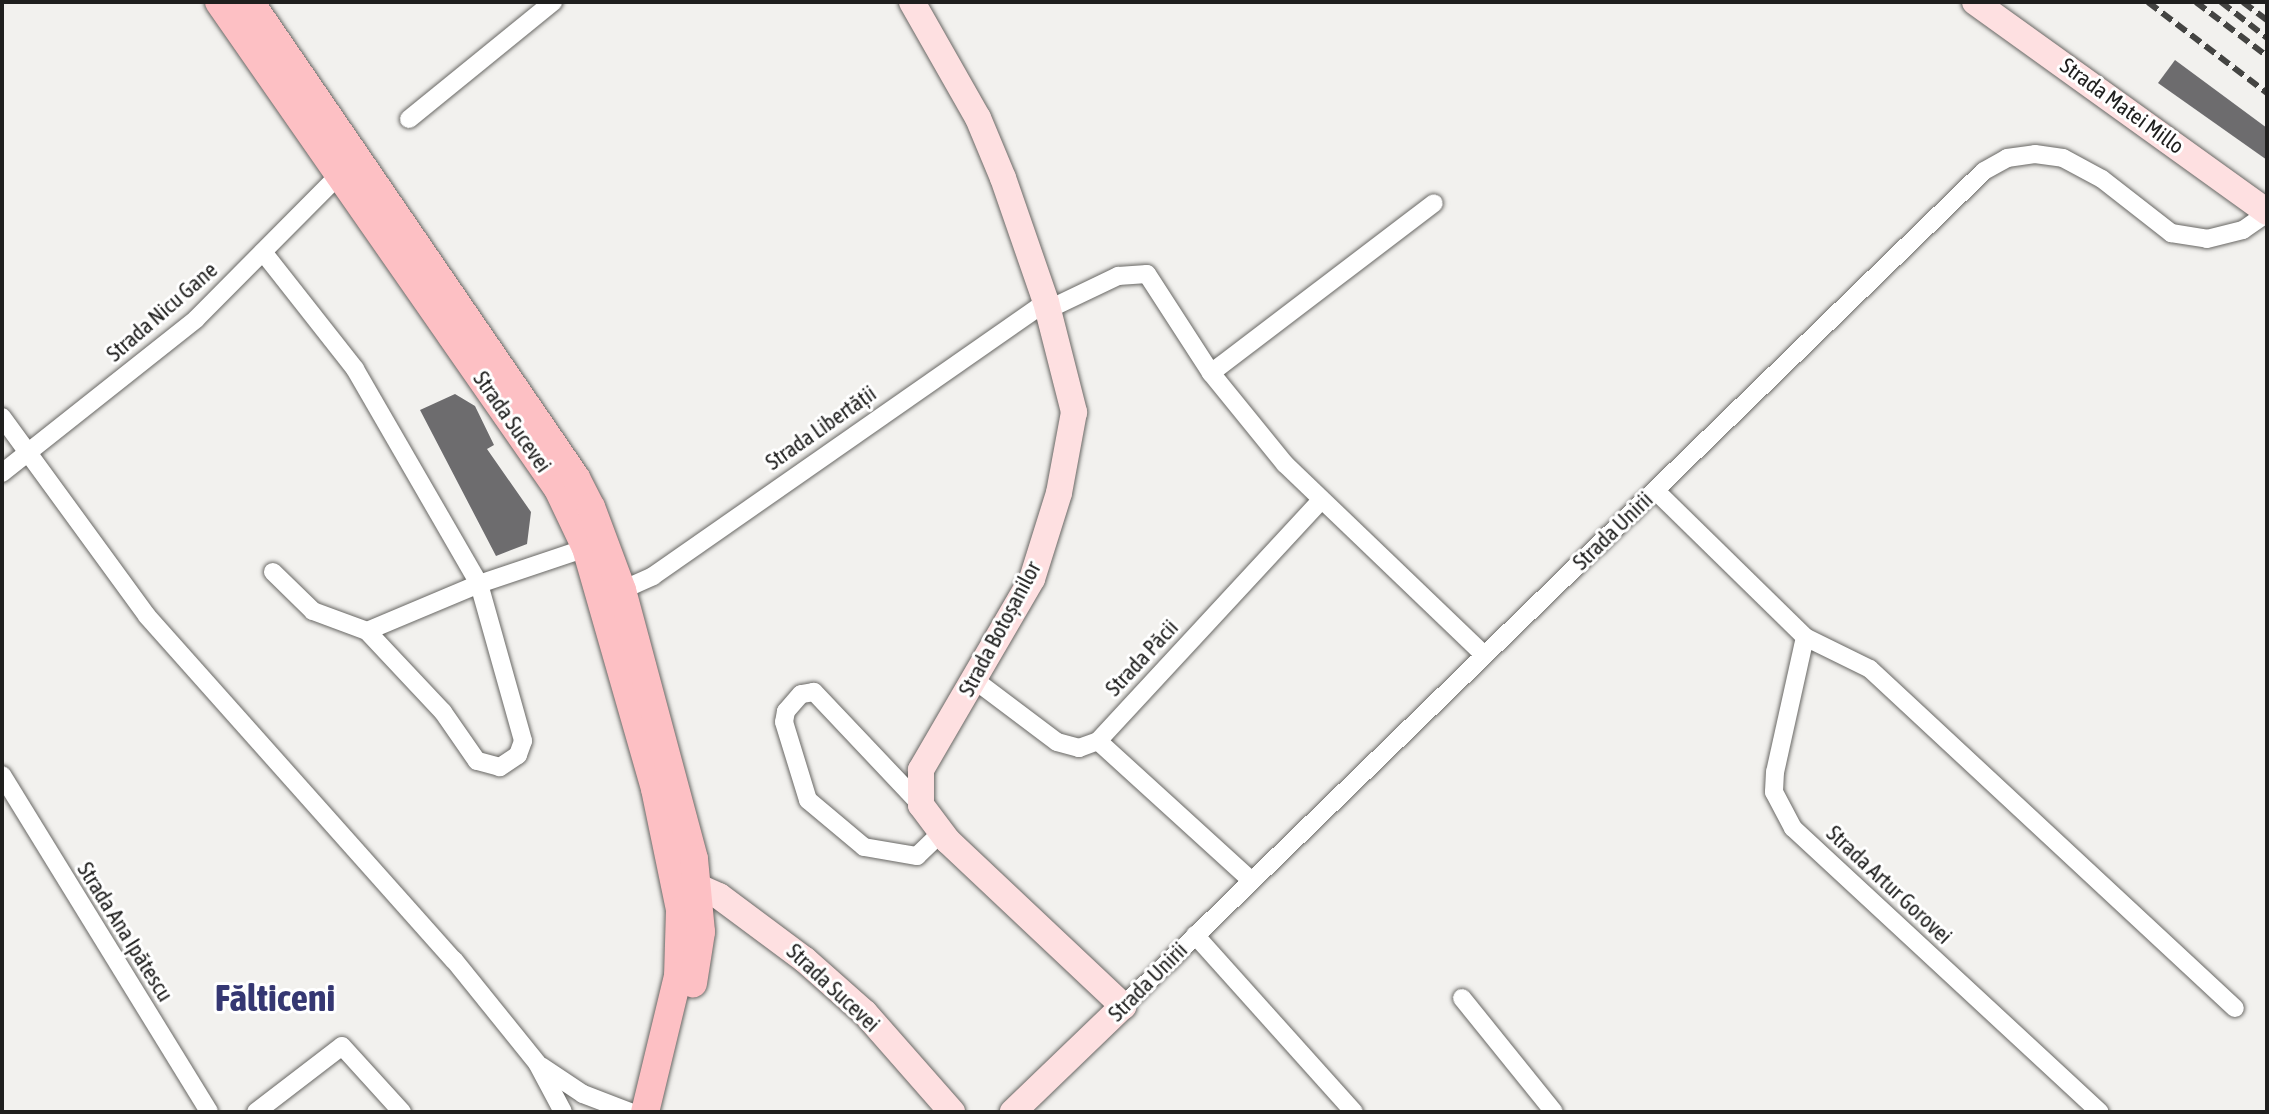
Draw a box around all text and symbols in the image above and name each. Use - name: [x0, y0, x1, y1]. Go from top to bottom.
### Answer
- street label: Strada Matei Millo: [2055, 52, 2189, 160]
- street label: Strada Nicu Gane: [101, 257, 223, 367]
- street label: Strada Sucevei: [468, 366, 556, 478]
- street label: Strada Libertății: [761, 380, 881, 476]
- street label: Strada Unirii: [1568, 486, 1658, 576]
- street label: Strada Botoșanilor: [953, 557, 1047, 701]
- street label: Strada Păcii: [1100, 614, 1184, 702]
- street label: Strada Artur Gorovei: [1821, 820, 1957, 950]
- street label: Strada Ana Ipătescu: [72, 858, 178, 1006]
- street label: Strada Unirii: [1103, 937, 1193, 1027]
- street label: Strada Sucevei: [781, 938, 885, 1038]
- district label: Fălticeni: [215, 975, 335, 1021]

